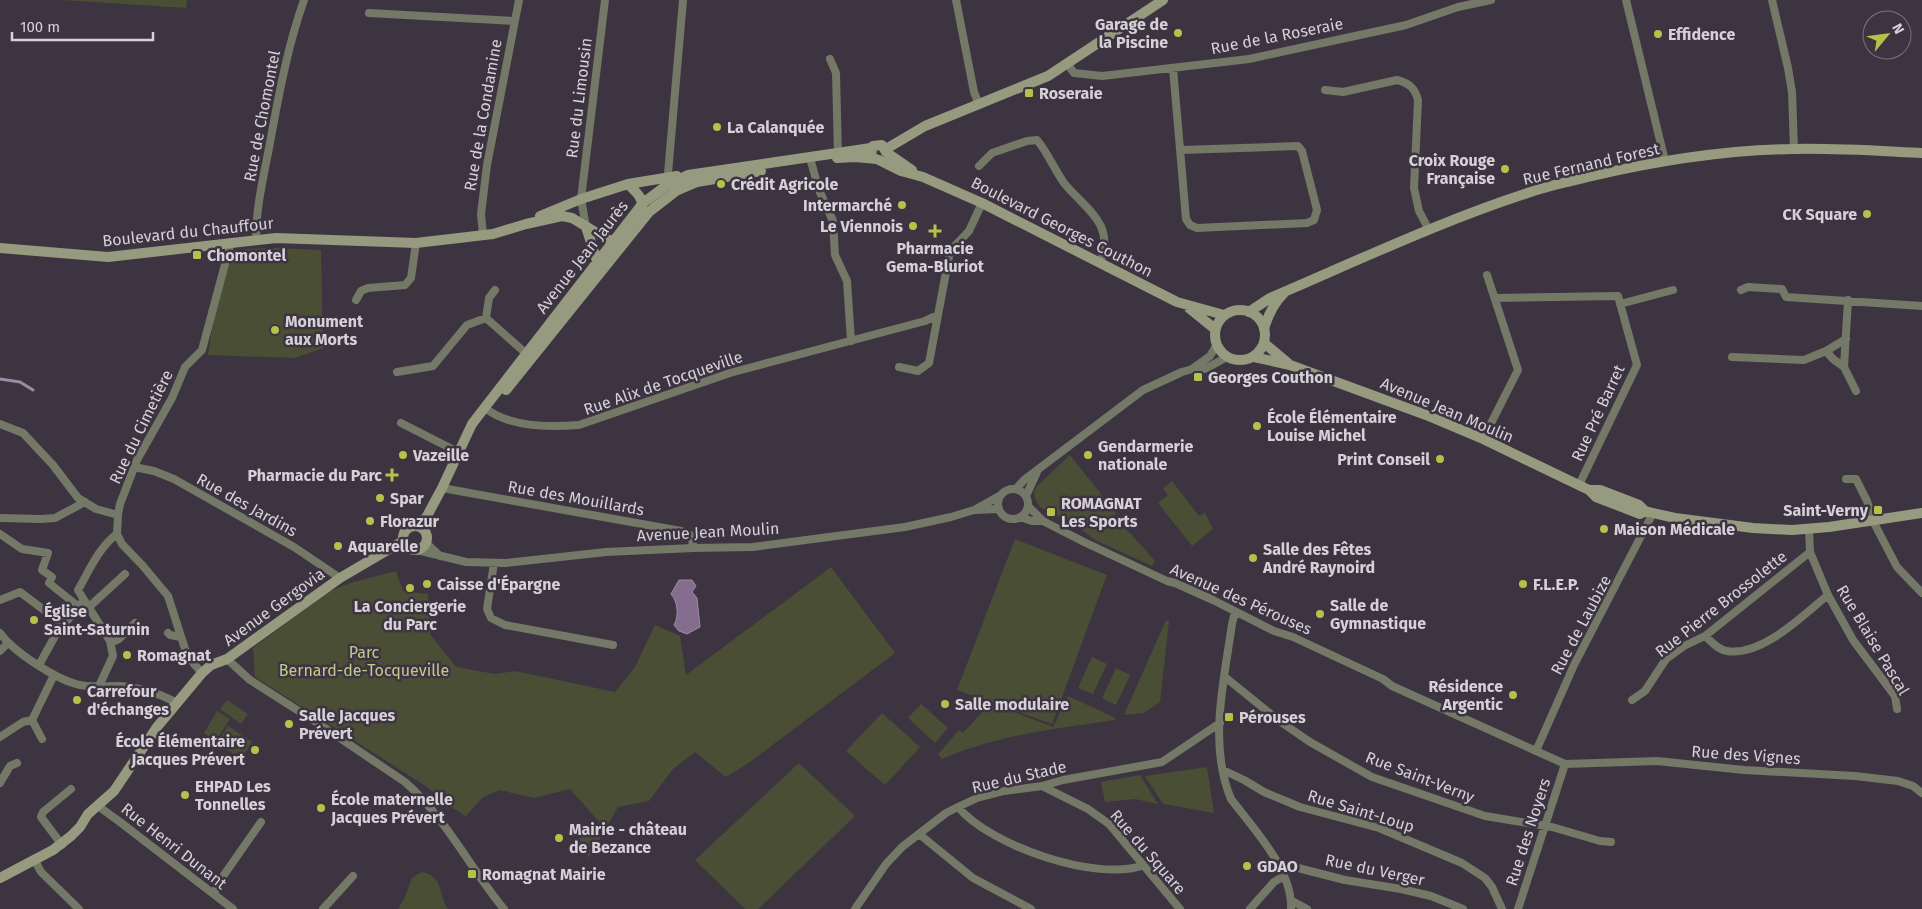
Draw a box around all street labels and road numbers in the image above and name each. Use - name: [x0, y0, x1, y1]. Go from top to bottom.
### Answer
- street label: Rue de la Roseraie: [1209, 14, 1345, 58]
- street label: Rue du Limousin: [562, 37, 596, 159]
- street label: Rue de la Condamine: [460, 38, 506, 192]
- street label: Rue de Chomontel: [240, 48, 284, 183]
- street label: Rue Fernand Forest: [1521, 139, 1661, 189]
- street label: Boulevard Georges Couthon: [968, 173, 1156, 281]
- street label: Avenue Jean Jaurès: [532, 197, 632, 317]
- street label: Boulevard du Chauffour: [101, 213, 275, 250]
- street label: Rue Alix de Tocqueville: [581, 347, 745, 419]
- street label: Rue Pré Barret: [1567, 361, 1629, 464]
- street label: Rue du Cimetière: [105, 367, 177, 487]
- street label: Avenue Jean Moulin: [1378, 373, 1516, 447]
- street label: Rue des Jardins: [193, 470, 301, 540]
- street label: Rue des Mouillards: [506, 477, 646, 519]
- street label: Avenue Jean Moulin: [636, 519, 780, 545]
- street label: Rue Pierre Brossolette: [1651, 547, 1791, 661]
- street label: Avenue des Pérouses: [1167, 559, 1315, 639]
- street label: Avenue Gergovia: [220, 564, 328, 650]
- street label: Rue de Laubize: [1547, 572, 1615, 678]
- street label: Rue Blaise Pascal: [1833, 581, 1914, 699]
- street label: Rue des Vignes: [1691, 742, 1801, 768]
- street label: Rue Saint-Verny: [1363, 748, 1477, 807]
- street label: Rue du Stade: [970, 757, 1068, 797]
- street label: Rue des Noyers: [1502, 776, 1554, 888]
- street label: Rue Saint-Loup: [1305, 786, 1417, 836]
- street label: Rue Henri Dunant: [117, 799, 231, 893]
- street label: Rue du Square: [1106, 806, 1190, 898]
- street label: Rue du Verger: [1324, 850, 1427, 890]

